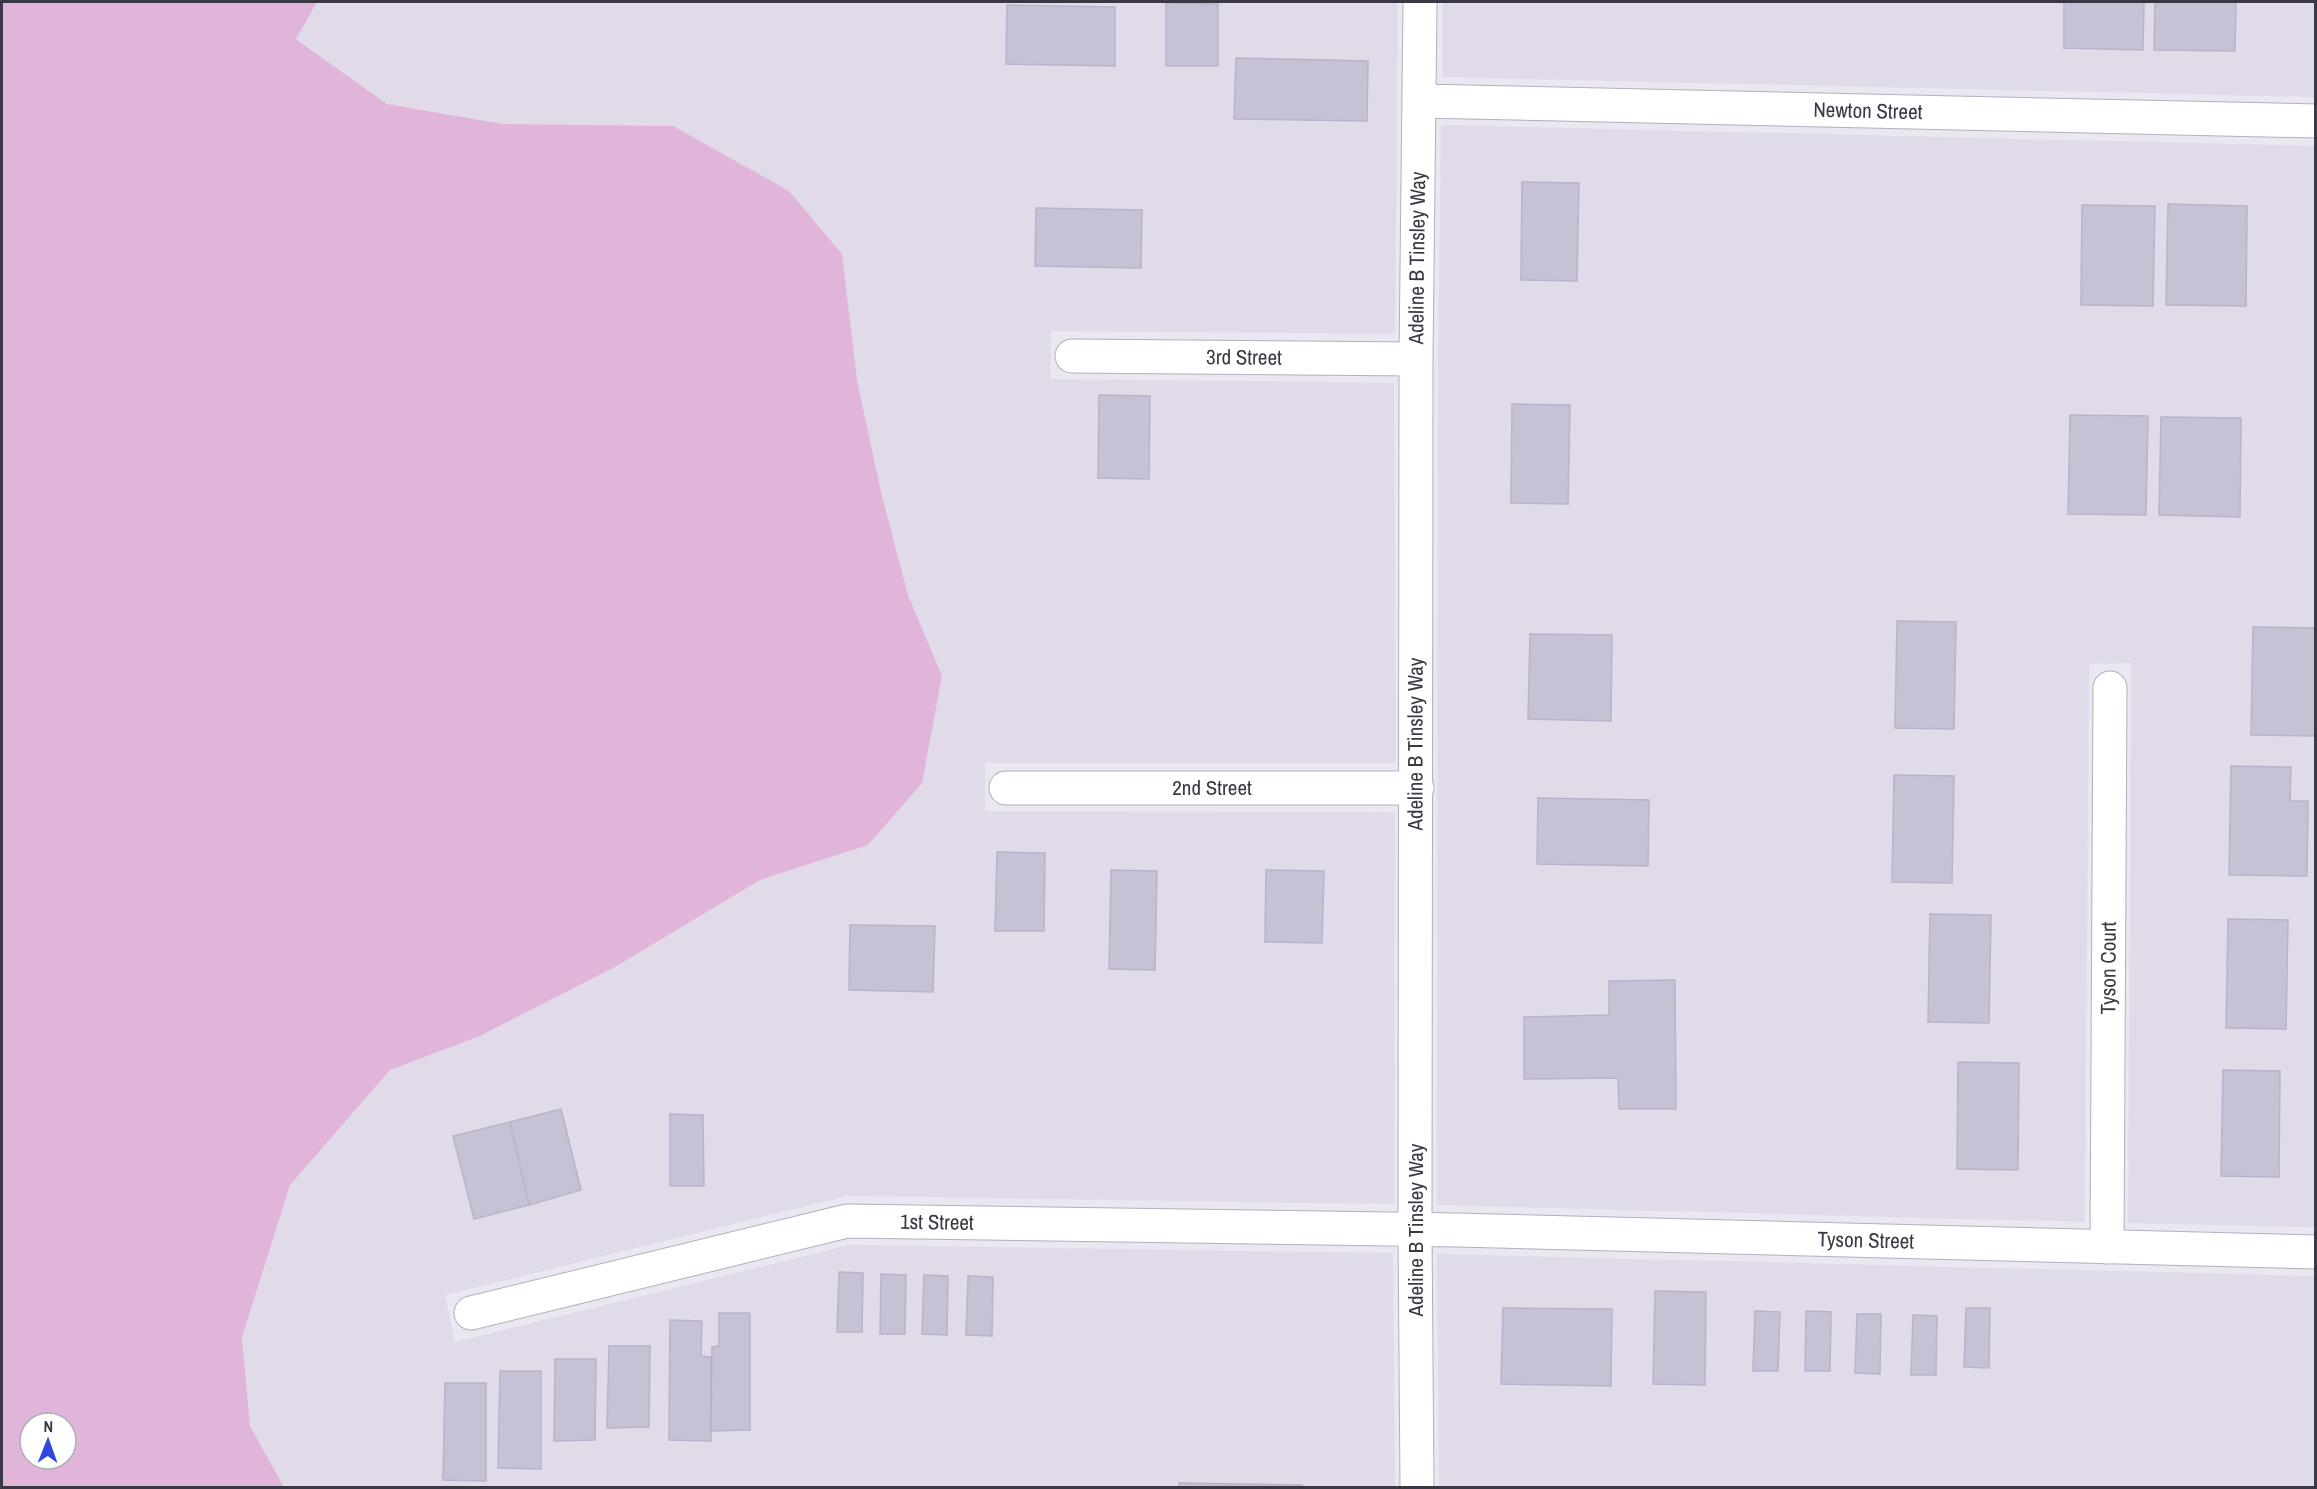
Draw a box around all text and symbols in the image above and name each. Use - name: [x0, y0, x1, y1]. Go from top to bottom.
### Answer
- street label: Newton Street: [1813, 95, 1923, 126]
- street label: Adeline B Tinsley Way: [1401, 171, 1432, 346]
- street label: 3rd Street: [1206, 342, 1282, 372]
- street label: Adeline B Tinsley Way: [1400, 657, 1430, 832]
- street label: 2nd Street: [1172, 773, 1252, 802]
- street label: Tyson Court: [2093, 921, 2123, 1015]
- street label: Adeline B Tinsley Way: [1401, 1143, 1430, 1317]
- street label: 1st Street: [900, 1207, 974, 1237]
- street label: Tyson Street: [1817, 1224, 1915, 1256]
- north arrow: [18, 1411, 78, 1471]
- text: N: [43, 1415, 53, 1437]

